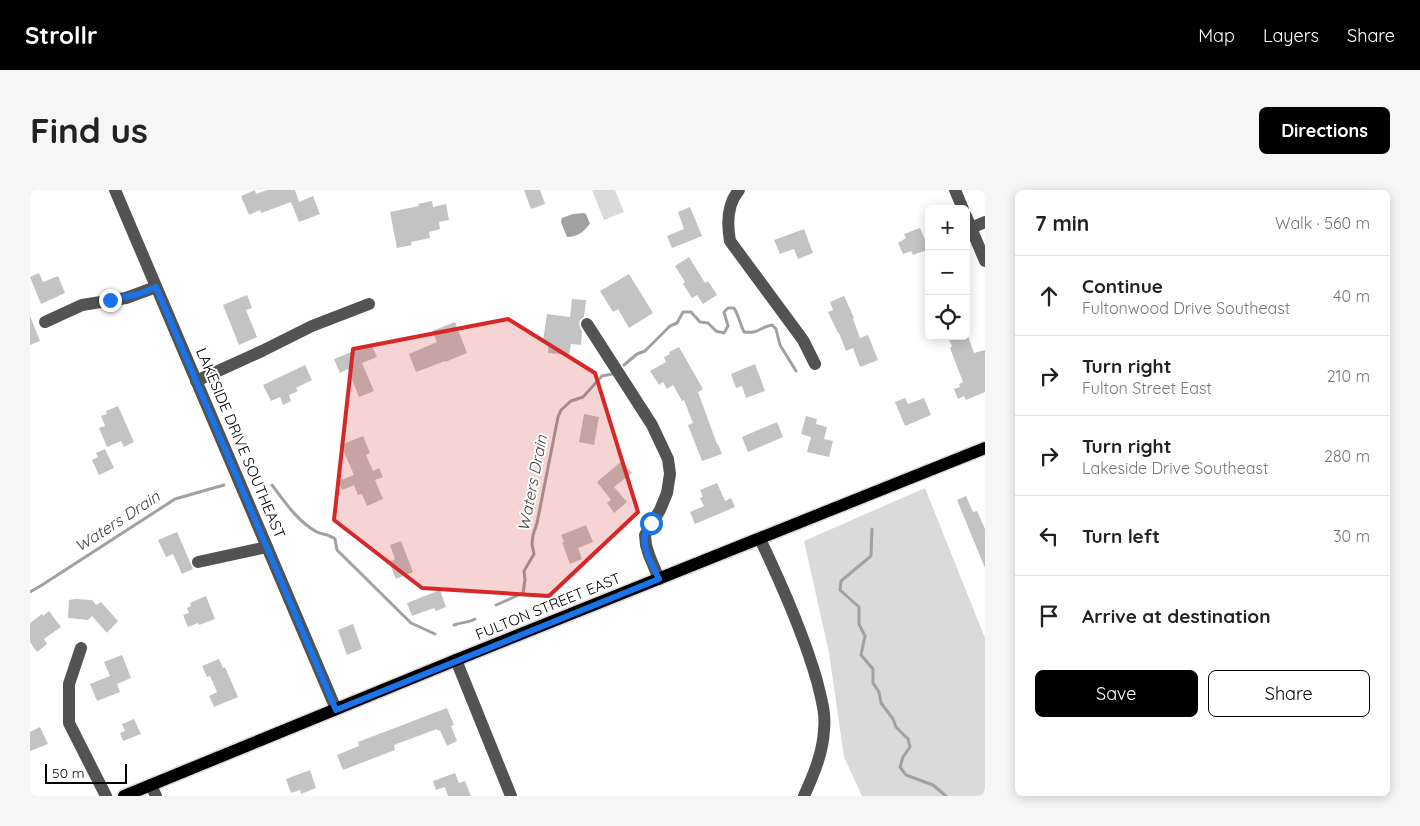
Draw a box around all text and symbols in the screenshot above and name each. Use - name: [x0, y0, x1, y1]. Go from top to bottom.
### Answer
- text: Strollr: [25, 20, 97, 50]
- text: Map: [1198, 24, 1235, 47]
- text: Layers: [1263, 24, 1319, 47]
- text: Share: [1347, 24, 1395, 47]
- button: Directions: [1259, 107, 1390, 154]
- text: Find us: [30, 108, 148, 152]
- map controls: [925, 205, 970, 340]
- button: +: [925, 205, 970, 250]
- text: 7 min: [1035, 210, 1089, 236]
- text: Walk · 560 m: [1275, 213, 1370, 233]
- button: −: [925, 250, 970, 295]
- text: Continue: [1082, 274, 1163, 298]
- icon: ahead: [1035, 282, 1063, 310]
- text: 40 m: [1333, 286, 1370, 306]
- route end: [99, 289, 122, 312]
- button: locate: [925, 295, 970, 340]
- text: Fultonwood Drive Southeast: [1082, 298, 1290, 318]
- street label: LAKESIDE DRIVE SOUTHEAST: [192, 345, 290, 541]
- text: Turn right: [1082, 354, 1171, 378]
- icon: right: [1035, 362, 1063, 390]
- text: 210 m: [1327, 366, 1370, 386]
- text: Fulton Street East: [1082, 378, 1212, 398]
- water label: Waters Drain: [513, 433, 551, 533]
- text: Turn right: [1082, 434, 1171, 458]
- icon: right: [1035, 442, 1063, 470]
- text: 280 m: [1324, 446, 1370, 466]
- text: Lakeside Drive Southeast: [1082, 458, 1268, 478]
- water label: Waters Drain: [71, 486, 164, 556]
- route start: [640, 512, 663, 535]
- icon: left: [1035, 522, 1063, 550]
- text: Turn left: [1082, 524, 1160, 548]
- text: 30 m: [1333, 526, 1370, 546]
- street label: FULTON STREET EAST: [473, 568, 623, 644]
- icon: arrive: [1035, 602, 1063, 630]
- text: Arrive at destination: [1082, 604, 1271, 628]
- button: Save: [1035, 670, 1198, 717]
- button: Share: [1208, 670, 1370, 717]
- scale bar: [45, 761, 128, 784]
- text: 50 m: [52, 764, 85, 782]

